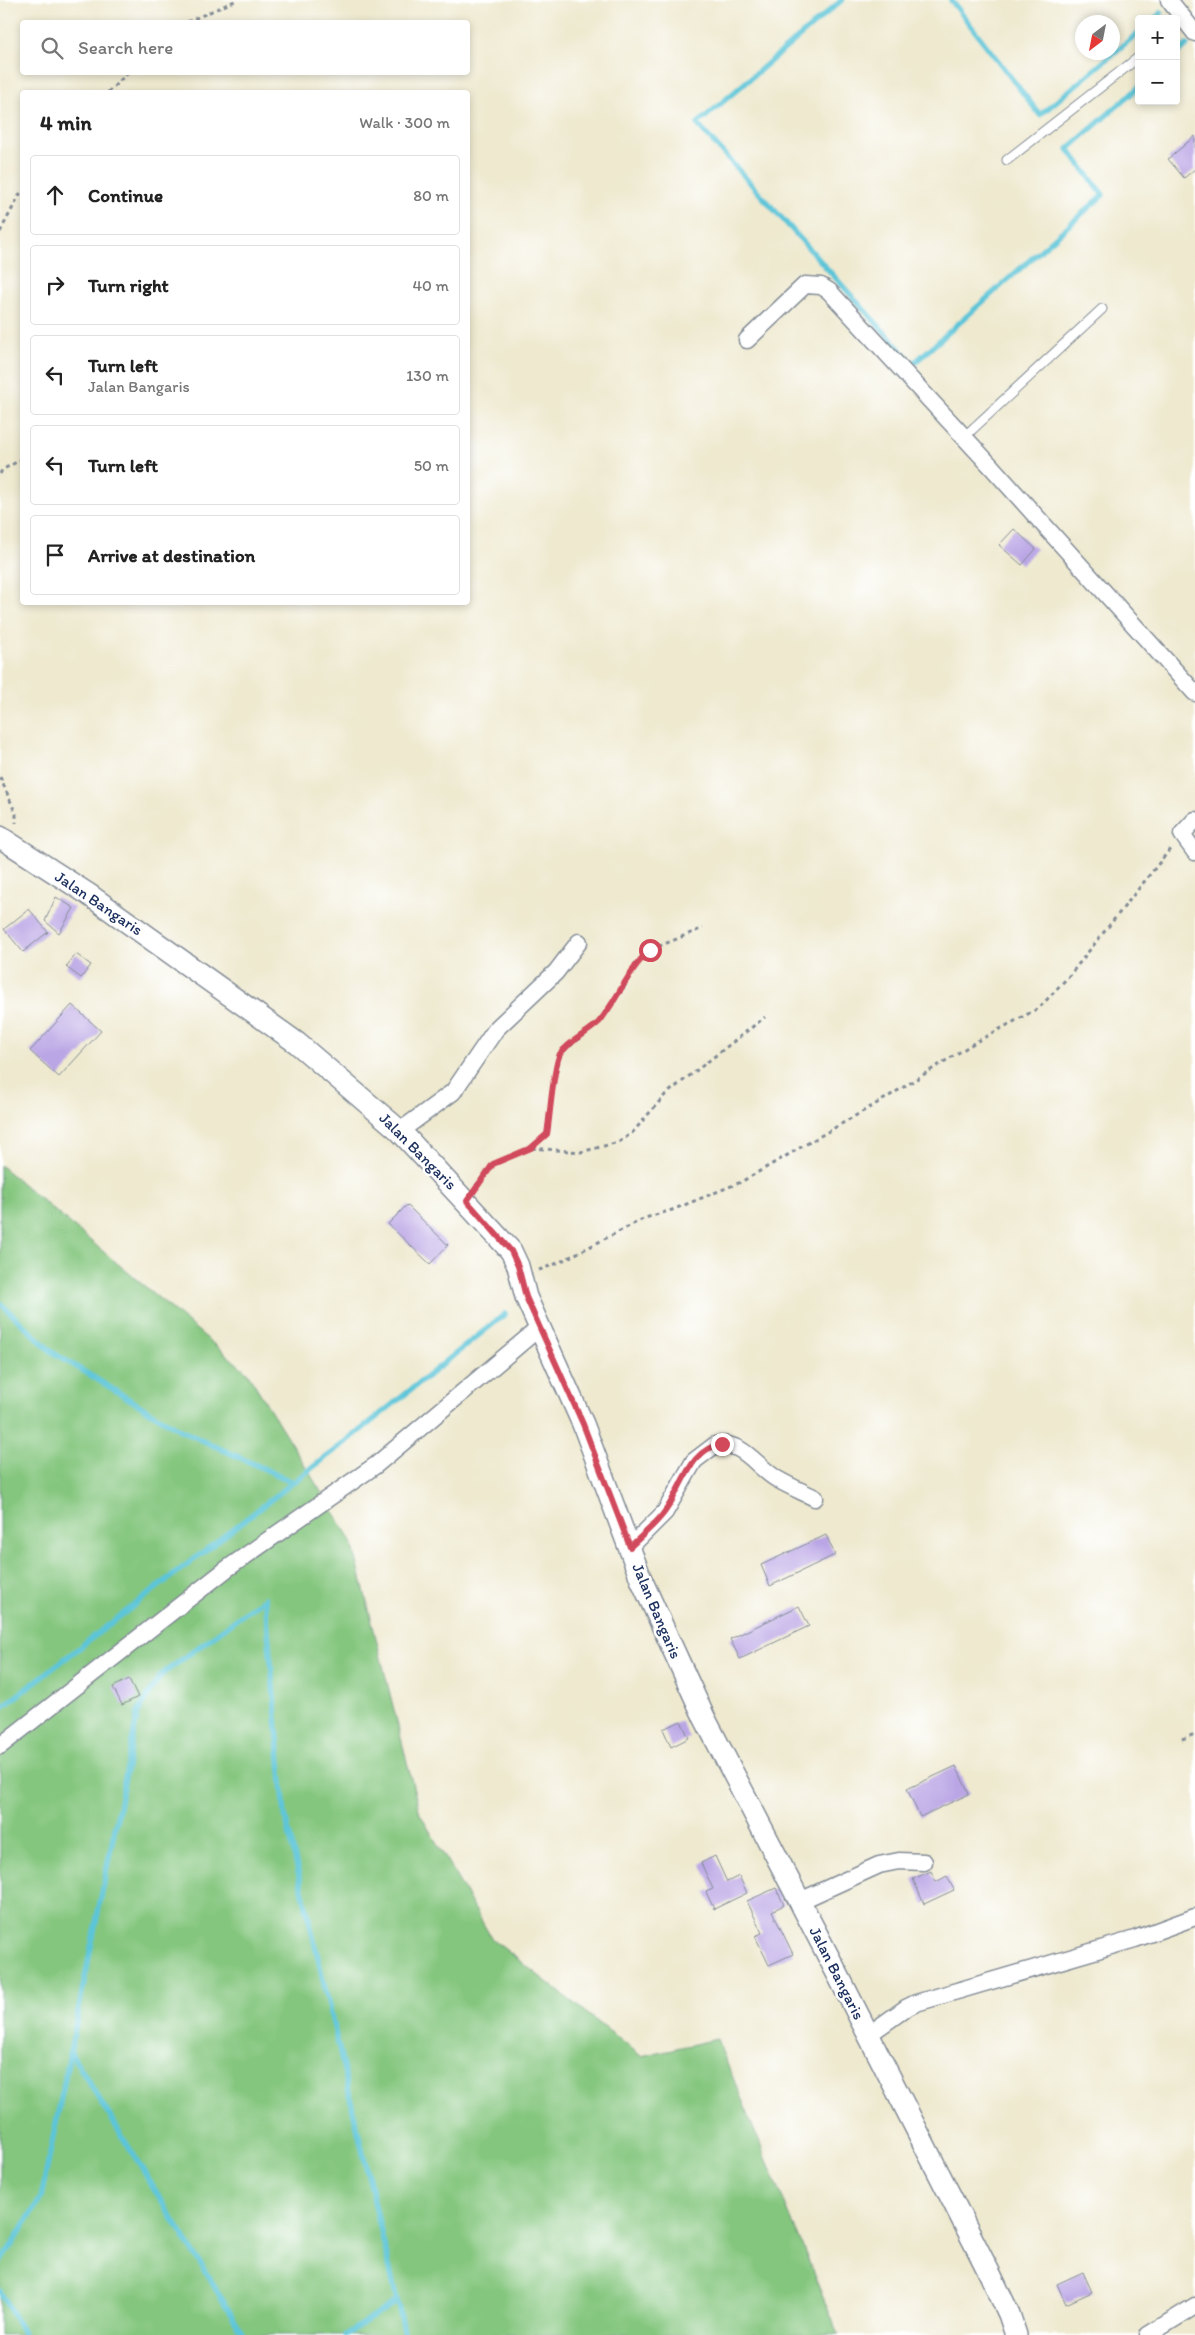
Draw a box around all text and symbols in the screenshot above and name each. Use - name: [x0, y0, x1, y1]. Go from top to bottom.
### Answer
- north arrow: [1075, 15, 1120, 60]
- map controls: [1135, 15, 1180, 105]
- button: +: [1135, 15, 1180, 60]
- search box: [20, 20, 470, 75]
- icon: search: [38, 34, 66, 62]
- text: Search here: [78, 36, 173, 59]
- button: −: [1135, 60, 1180, 105]
- text: 4 min: [40, 110, 92, 135]
- text: Walk · 300 m: [359, 113, 450, 132]
- icon: ahead: [41, 181, 69, 209]
- text: Continue: [88, 184, 163, 207]
- text: 80 m: [413, 186, 449, 205]
- icon: right: [41, 271, 69, 299]
- text: Turn right: [88, 274, 169, 297]
- text: 40 m: [412, 276, 449, 295]
- text: Turn left: [88, 354, 158, 377]
- icon: left: [41, 361, 69, 389]
- text: 130 m: [406, 366, 449, 385]
- text: Jalan Bangaris: [88, 377, 190, 396]
- icon: left: [41, 451, 69, 479]
- text: Turn left: [88, 454, 158, 477]
- text: 50 m: [414, 456, 449, 475]
- icon: arrive: [41, 541, 69, 569]
- text: Arrive at destination: [88, 544, 255, 567]
- street label: Jalan Bangaris: [52, 867, 146, 939]
- route start: [639, 939, 662, 962]
- street label: Jalan Bangaris: [375, 1108, 461, 1194]
- route end: [711, 1433, 734, 1456]
- street label: Jalan Bangaris: [628, 1560, 686, 1662]
- street label: Jalan Bangaris: [805, 1923, 869, 2023]

